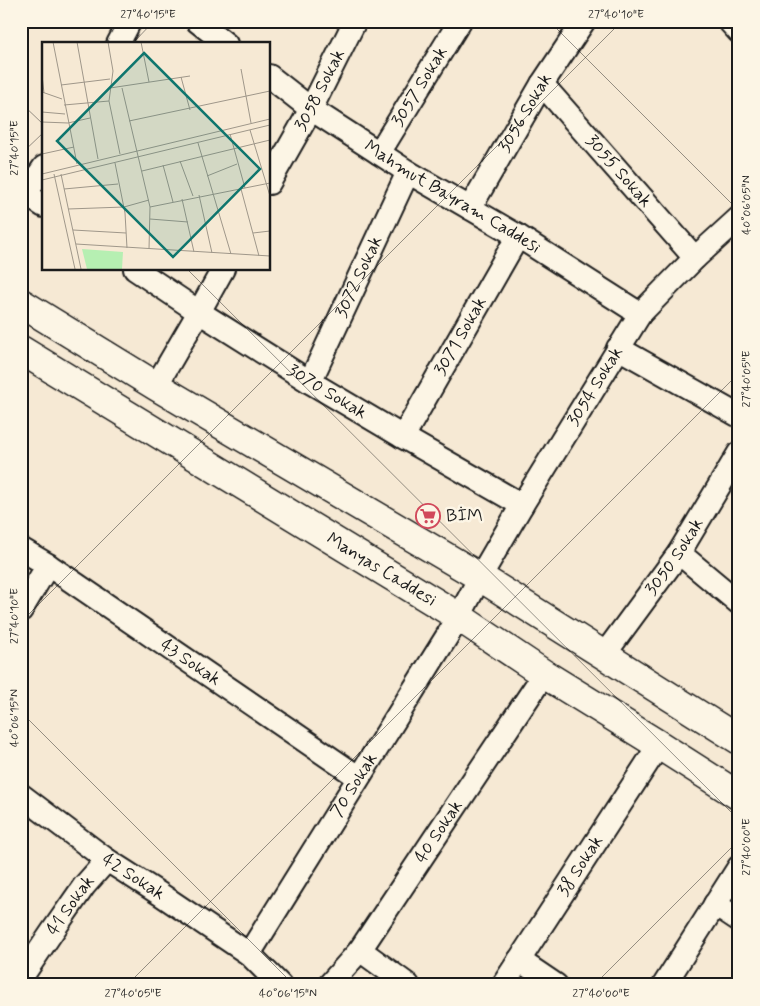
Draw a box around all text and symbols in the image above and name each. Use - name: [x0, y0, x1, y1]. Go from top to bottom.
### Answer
- text: 27°40'15"E: [120, 7, 176, 23]
- text: 27°40'10"E: [588, 7, 644, 23]
- inset map: [42, 42, 270, 270]
- street label: 3057 Sokak: [386, 42, 454, 131]
- street label: 3058 Sokak: [289, 45, 351, 135]
- street label: 3056 Sokak: [493, 68, 558, 157]
- text: 27°40'15"E: [7, 120, 23, 176]
- street label: 3055 Sokak: [580, 130, 657, 213]
- street label: Mahmut Bayram Caddesi: [360, 135, 545, 259]
- text: 40°06'05"N: [739, 175, 755, 235]
- street label: 3072 Sokak: [330, 232, 389, 322]
- street label: 3071 Sokak: [429, 293, 493, 380]
- street label: 3054 Sokak: [562, 342, 629, 431]
- text: 27°40'05"E: [739, 351, 755, 407]
- street label: 3070 Sokak: [283, 359, 371, 425]
- supermarket icon: BİM: [415, 503, 441, 529]
- place label: BİM: [446, 504, 483, 528]
- street label: 3050 Sokak: [640, 513, 709, 600]
- street label: Manyas Caddesi: [322, 527, 441, 612]
- text: 27°40'10"E: [7, 588, 23, 644]
- street label: 43 Sokak: [155, 633, 226, 692]
- text: 40°06'15"N: [7, 689, 23, 747]
- street label: 70 Sokak: [325, 748, 383, 822]
- street label: 40 Sokak: [409, 795, 469, 868]
- text: 27°40'00"E: [739, 818, 755, 876]
- street label: 38 Sokak: [552, 831, 609, 901]
- street label: 42 Sokak: [97, 848, 169, 906]
- street label: 41 Sokak: [41, 870, 100, 940]
- text: 27°40'05"E: [105, 986, 161, 1002]
- text: 40°06'15"N: [259, 986, 317, 1002]
- text: 27°40'00"E: [572, 986, 630, 1002]

